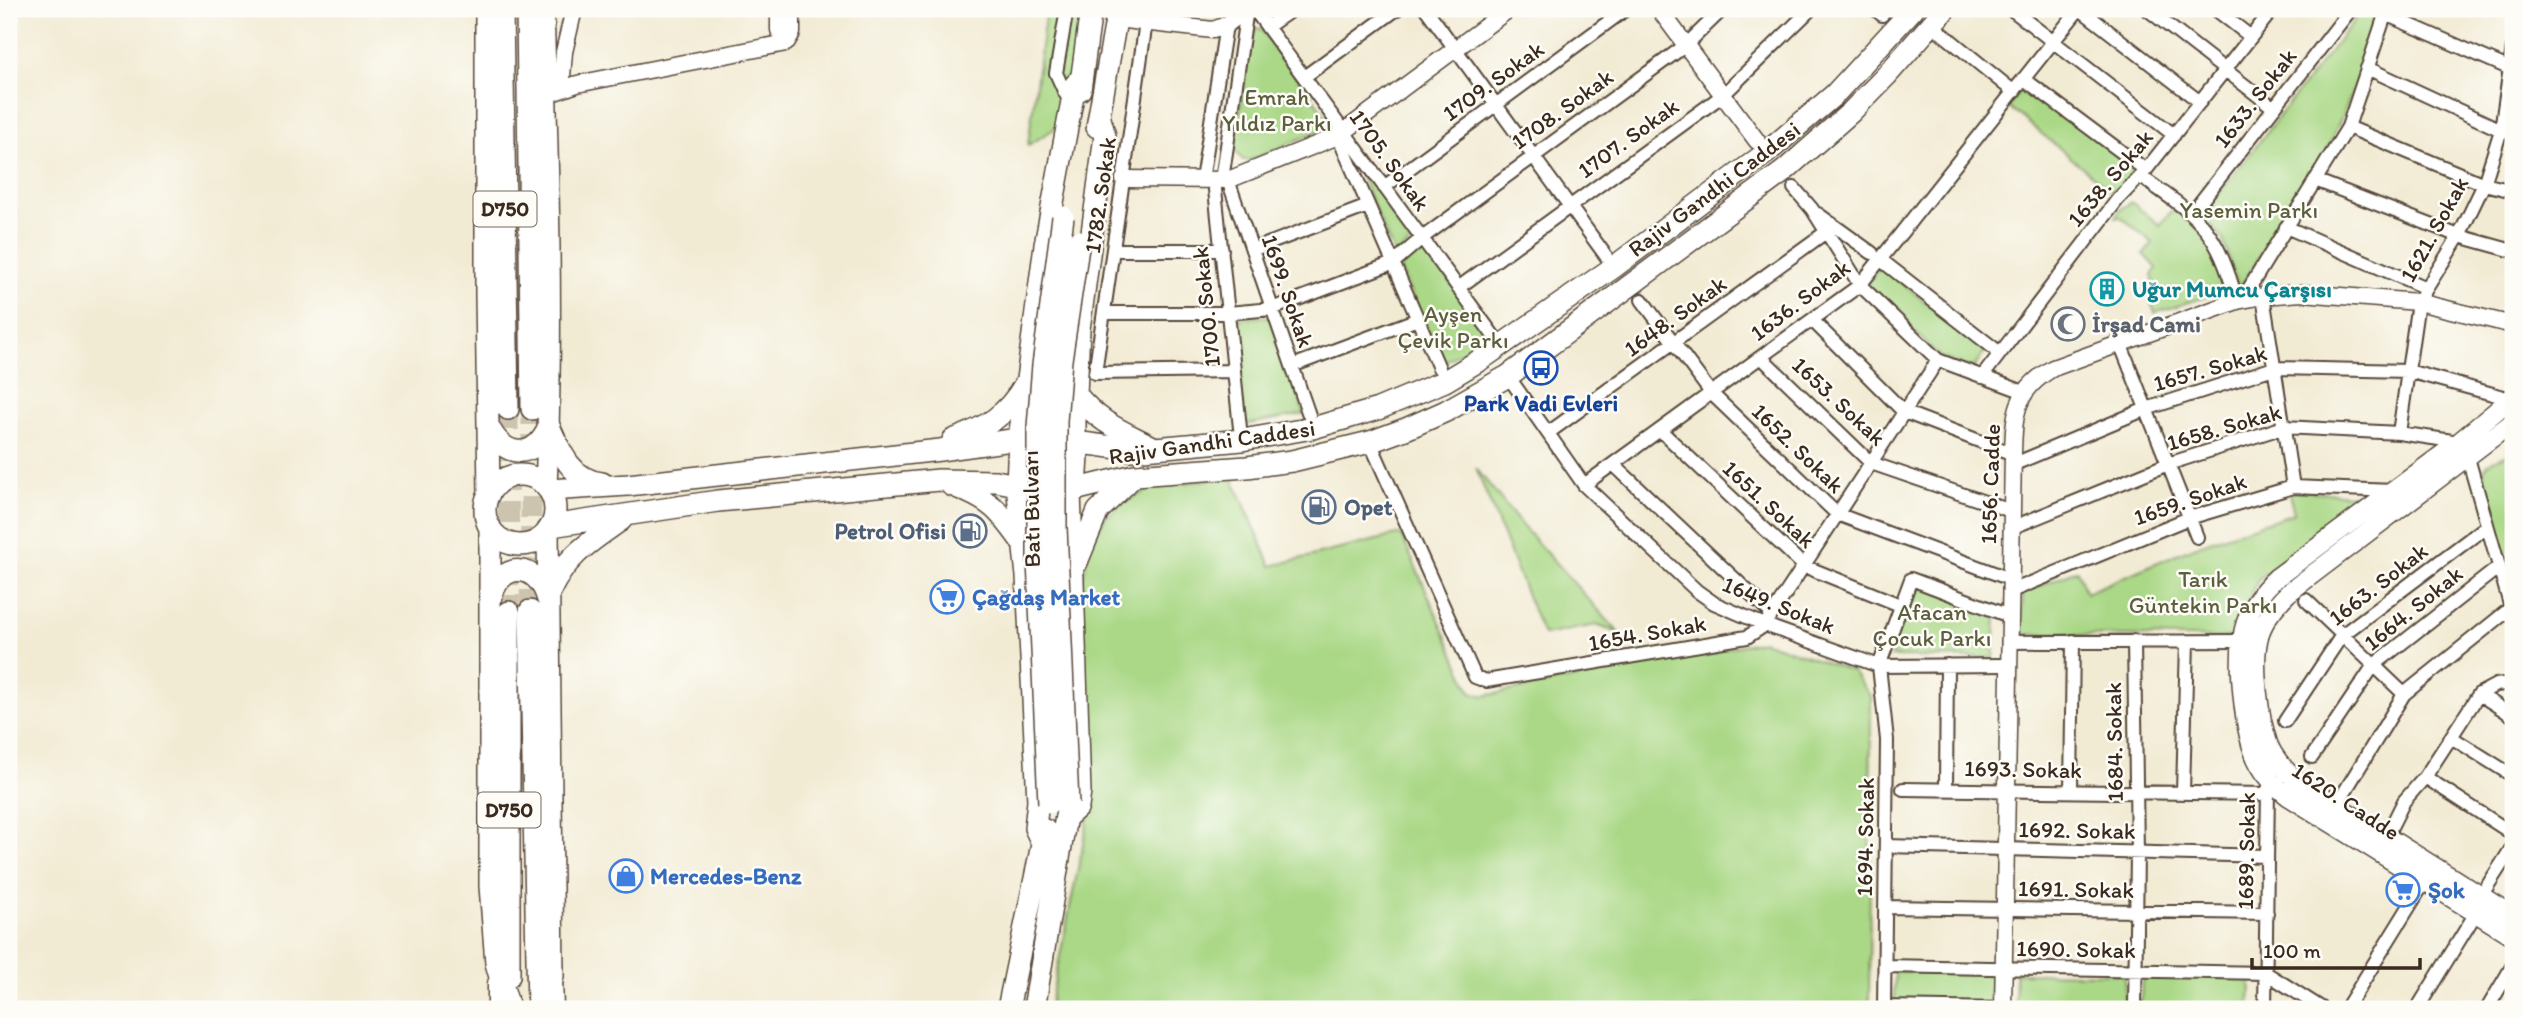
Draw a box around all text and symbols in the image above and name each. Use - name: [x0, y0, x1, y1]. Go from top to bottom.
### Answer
- street label: 1709. Sokak: [1437, 35, 1549, 127]
- street label: 1633. Sokak: [2208, 43, 2303, 153]
- street label: 1708. Sokak: [1506, 62, 1619, 155]
- park label: Emrah Yıldız Parkı: [1222, 83, 1332, 137]
- street label: 1707. Sokak: [1572, 92, 1684, 184]
- street label: 1705. Sokak: [1344, 104, 1436, 217]
- street label: Rajiv Gandhi Caddesi: [1622, 115, 1806, 263]
- street label: 1638. Sokak: [2061, 123, 2159, 232]
- street label: 1782. Sokak: [1078, 135, 1122, 255]
- street label: 1621. Sokak: [2394, 171, 2475, 287]
- road number: D750: [474, 192, 536, 227]
- park label: Yasemin Parkı: [2180, 196, 2318, 224]
- street label: 1699. Sokak: [1256, 231, 1320, 351]
- street label: 1700. Sokak: [1186, 245, 1226, 369]
- street label: 1636. Sokak: [1744, 253, 1856, 347]
- street label: 1648. Sokak: [1618, 269, 1732, 363]
- building icon: Uğur Mumcu Çarşısı: [2088, 270, 2126, 308]
- place label: Uğur Mumcu Çarşısı: [2132, 275, 2332, 303]
- park label: Ayşen Çevik Parkı: [1397, 300, 1509, 354]
- mosque icon: İrşad Cami: [2049, 305, 2087, 343]
- place label: İrşad Cami: [2092, 310, 2201, 338]
- street label: 1657. Sokak: [2150, 338, 2270, 398]
- bus stop icon: Park Vadi Evleri: [1522, 349, 1560, 387]
- street label: 1653. Sokak: [1786, 351, 1892, 452]
- place label: Park Vadi Evleri: [1464, 389, 1618, 417]
- street label: 1652. Sokak: [1746, 397, 1850, 499]
- street label: 1658. Sokak: [2163, 397, 2285, 457]
- street label: Rajiv Gandhi Caddesi: [1107, 414, 1317, 470]
- street label: 1656. Cadde: [1974, 423, 2006, 545]
- street label: Batı Bulvarı: [1016, 450, 1046, 568]
- street label: 1651. Sokak: [1717, 454, 1821, 554]
- street label: 1659. Sokak: [2130, 467, 2250, 531]
- fuel station icon: Opet: [1300, 488, 1338, 526]
- place label: Opet: [1344, 493, 1393, 521]
- fuel station icon: Petrol Ofisi: [951, 512, 989, 550]
- place label: Petrol Ofisi: [835, 517, 946, 545]
- street label: 1663. Sokak: [2323, 536, 2433, 631]
- street label: 1664. Sokak: [2358, 559, 2468, 656]
- park label: Tarık Güntekin Parkı: [2129, 565, 2277, 619]
- street label: 1649. Sokak: [1719, 570, 1840, 640]
- supermarket icon: Çağdaş Market: [928, 578, 966, 616]
- place label: Çağdaş Market: [972, 583, 1121, 611]
- park label: Afacan Çocuk Parkı: [1873, 598, 1991, 652]
- street label: 1654. Sokak: [1586, 609, 1708, 657]
- street label: 1684. Sokak: [2099, 682, 2129, 802]
- street label: 1693. Sokak: [1964, 754, 2082, 784]
- street label: 1620. Cadde: [2287, 756, 2405, 846]
- street label: 1694. Sokak: [1850, 777, 1880, 897]
- road number: D750: [477, 792, 540, 828]
- street label: 1689. Sokak: [2231, 792, 2261, 910]
- street label: 1692. Sokak: [2018, 815, 2136, 845]
- shop icon: Mercedes-Benz: [607, 857, 645, 895]
- place label: Mercedes-Benz: [650, 862, 802, 890]
- supermarket icon: Şok: [2384, 871, 2422, 909]
- street label: 1691. Sokak: [2018, 874, 2135, 904]
- place label: Şok: [2428, 876, 2466, 904]
- scale bar: [2252, 927, 2420, 971]
- street label: 1690. Sokak: [2016, 934, 2136, 964]
- text: 100 m: [2263, 938, 2321, 963]

